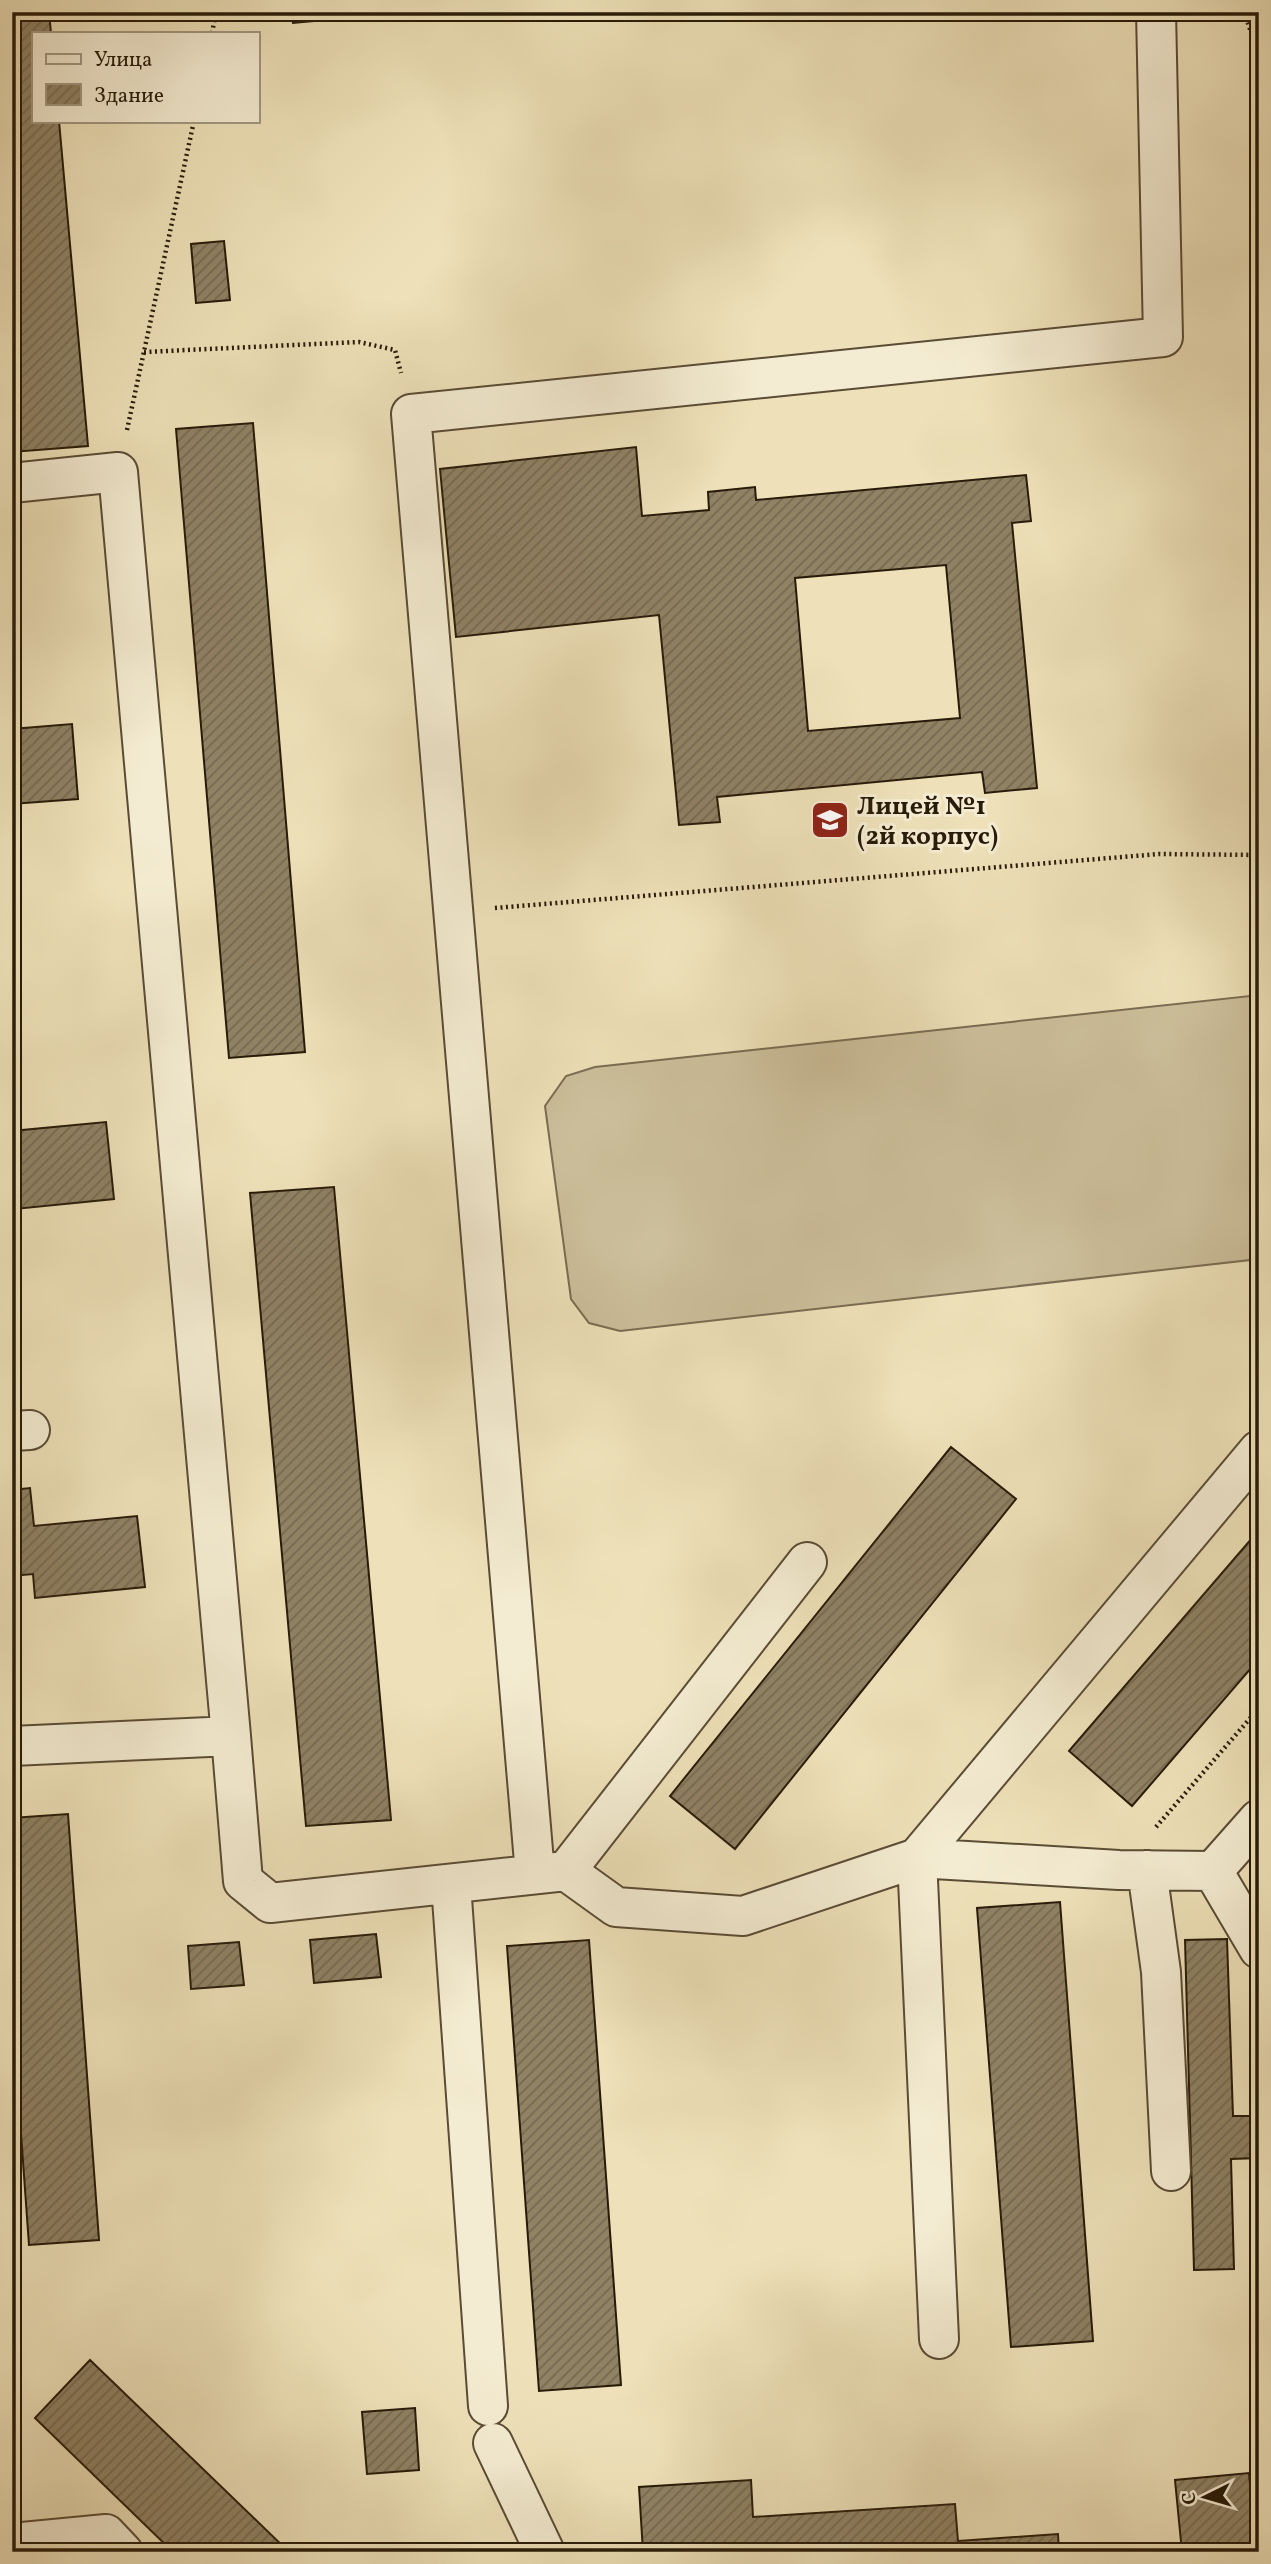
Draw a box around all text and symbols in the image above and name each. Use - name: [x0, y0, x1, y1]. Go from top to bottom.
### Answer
- legend: [32, 32, 259, 122]
- text: Улица: [94, 46, 152, 75]
- text: Здание: [94, 82, 164, 111]
- place label: Лицей №1 (2й корпус): [857, 789, 998, 855]
- school or university icon: Лицей №1 (2й корпус): [809, 799, 851, 841]
- north arrow: [1170, 2462, 1240, 2532]
- text: С: [1177, 2491, 1204, 2506]

